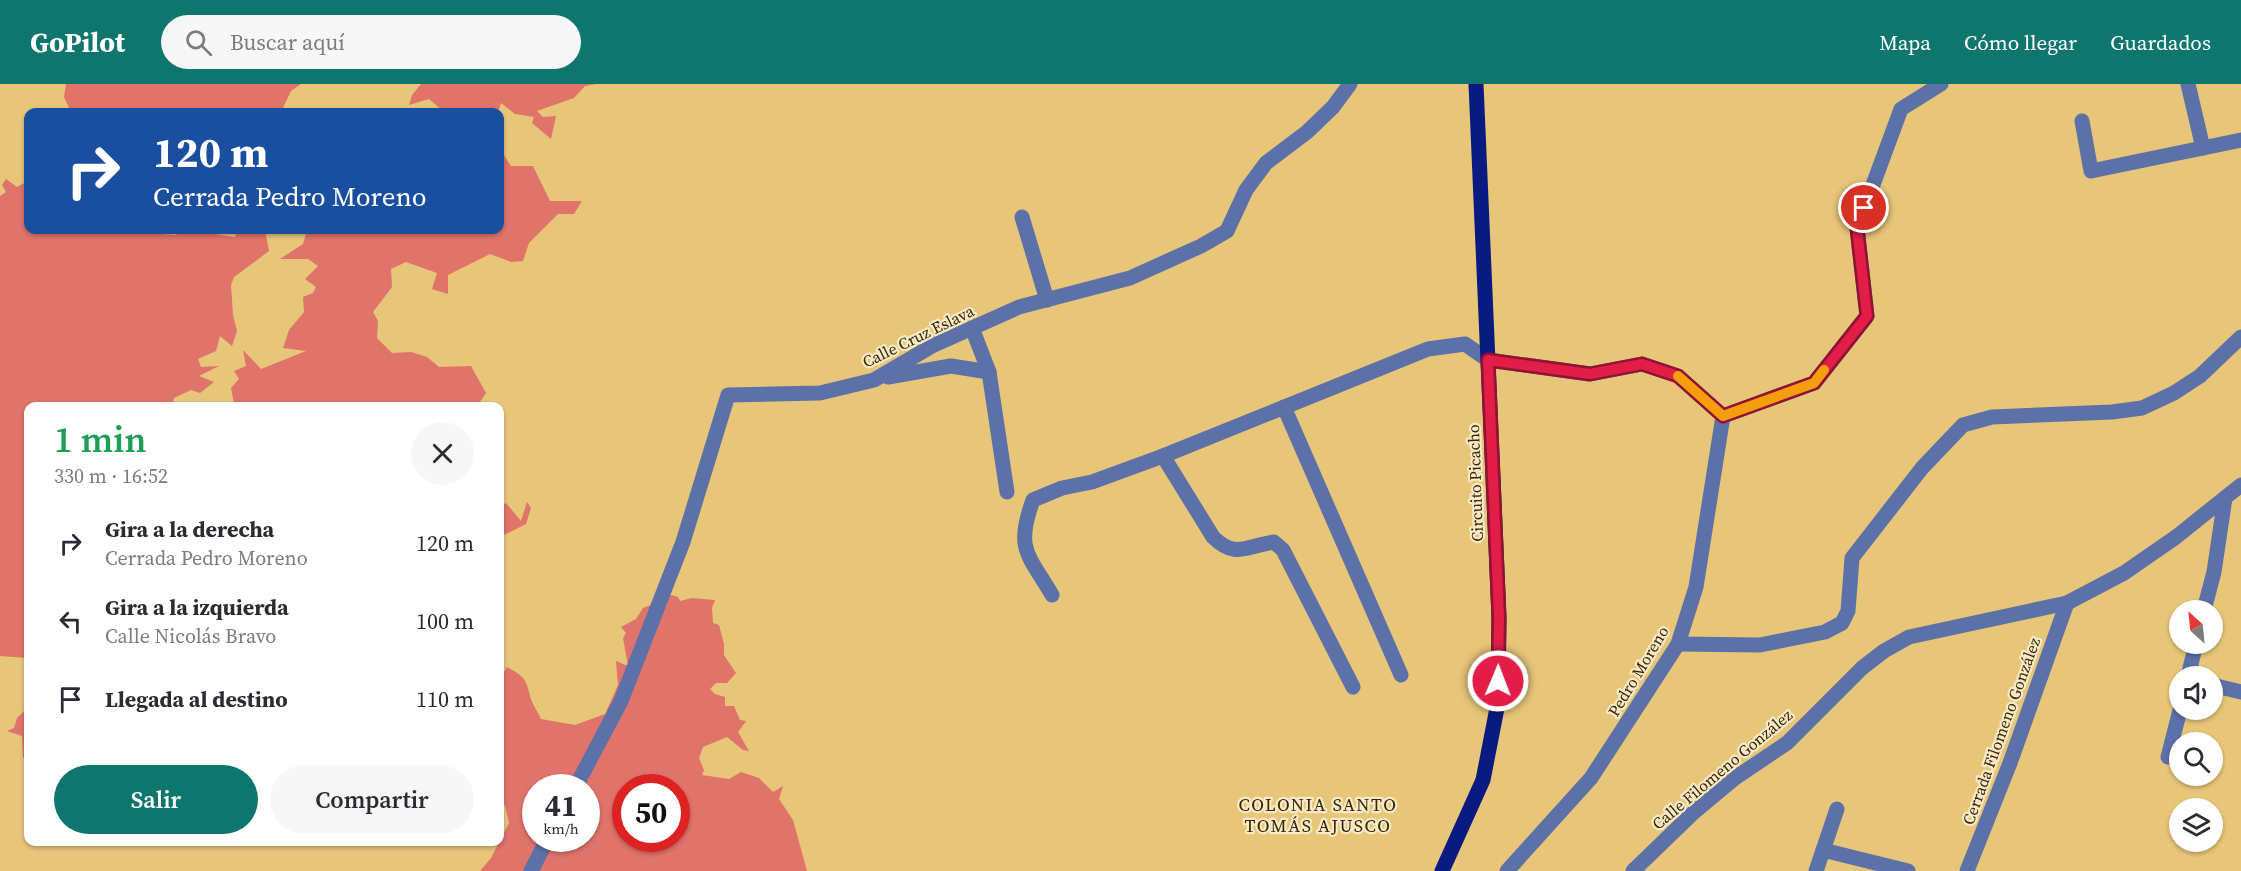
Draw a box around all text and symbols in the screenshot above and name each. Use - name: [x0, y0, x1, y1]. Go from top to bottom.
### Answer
- search box: [161, 15, 581, 69]
- text: GoPilot: [30, 23, 125, 61]
- icon: search: [182, 26, 215, 59]
- text: Buscar aquí: [230, 27, 345, 57]
- text: Mapa: [1879, 28, 1931, 57]
- text: Cómo llegar: [1964, 28, 2077, 57]
- text: Guardados: [2110, 28, 2211, 57]
- text: 120 m: [153, 123, 268, 181]
- icon: right: [54, 132, 132, 210]
- text: Cerrada Pedro Moreno: [153, 178, 427, 215]
- pin: [1838, 182, 1889, 233]
- icon: arrive: [1847, 191, 1880, 224]
- street label: Calle Cruz Eslava: [858, 299, 978, 373]
- text: 1 min: [54, 415, 146, 464]
- button: close: [411, 422, 474, 485]
- street label: Circuito Picacho: [1462, 424, 1488, 542]
- text: 330 m · 16:52: [54, 462, 168, 490]
- text: Gira a la derecha: [105, 514, 274, 544]
- icon: right: [54, 527, 87, 560]
- text: 120 m: [416, 528, 474, 558]
- text: Cerrada Pedro Moreno: [105, 544, 308, 572]
- text: Gira a la izquierda: [105, 592, 289, 622]
- north arrow: [2169, 600, 2223, 654]
- map controls: [2169, 600, 2223, 852]
- icon: left: [54, 605, 87, 638]
- text: 100 m: [416, 606, 474, 636]
- text: Calle Nicolás Bravo: [105, 622, 276, 650]
- street label: Pedro Moreno: [1602, 622, 1674, 720]
- street label: Cerrada Filomeno González: [1957, 634, 2045, 828]
- position arrow: [1466, 649, 1530, 713]
- button: sound: [2169, 666, 2223, 720]
- icon: arrive: [54, 683, 87, 716]
- text: Llegada al destino: [105, 684, 288, 714]
- text: 110 m: [416, 684, 474, 714]
- street label: Calle Filomeno González: [1647, 704, 1797, 834]
- button: search: [2169, 732, 2223, 786]
- button: Salir: [54, 765, 258, 834]
- button: Compartir: [270, 765, 474, 834]
- speed limit sign: 50: [612, 774, 690, 852]
- text: 41: [545, 785, 577, 826]
- district label: COLONIA SANTO TOMÁS AJUSCO: [1238, 792, 1398, 838]
- button: layers: [2169, 798, 2223, 852]
- text: km/h: [543, 818, 579, 839]

